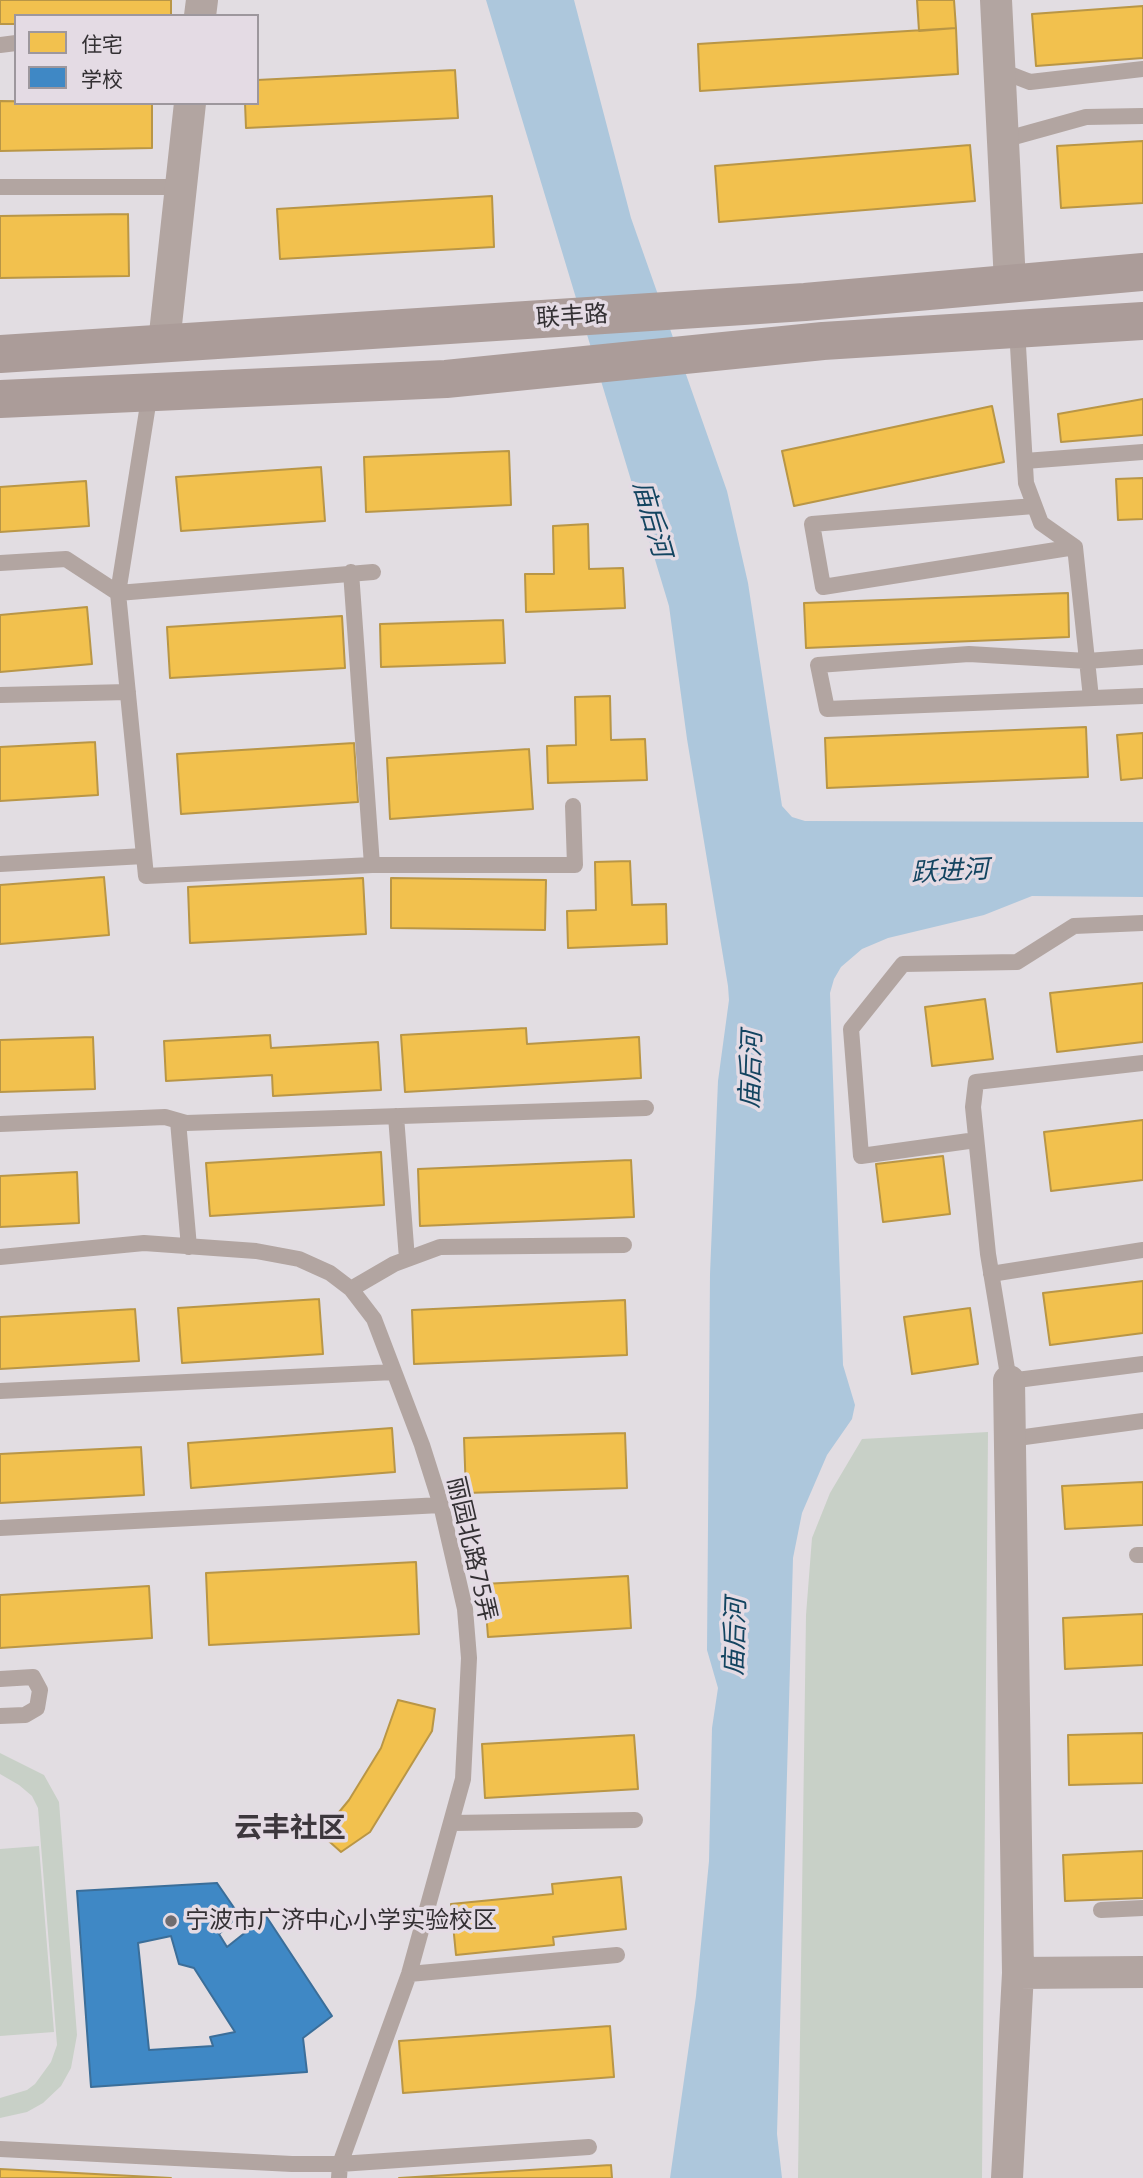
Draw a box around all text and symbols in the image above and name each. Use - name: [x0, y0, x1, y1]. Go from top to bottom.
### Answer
- legend: [14, 14, 259, 105]
- text: 住宅: [81, 30, 123, 58]
- text: 学校: [81, 65, 123, 93]
- street label: 联丰路: [535, 300, 609, 334]
- water label: 庙后河: [625, 477, 677, 561]
- water label: 跃进河: [910, 854, 990, 890]
- water label: 庙后河: [735, 1030, 769, 1110]
- street label: 丽园北路75弄: [440, 1474, 502, 1624]
- water label: 庙后河: [719, 1597, 753, 1677]
- district label: 云丰社区: [234, 1812, 346, 1846]
- place label: 宁波市广济中心小学实验校区: [185, 1907, 497, 1935]
- marker: 宁波市广济中心小学实验校区: [163, 1913, 179, 1929]

